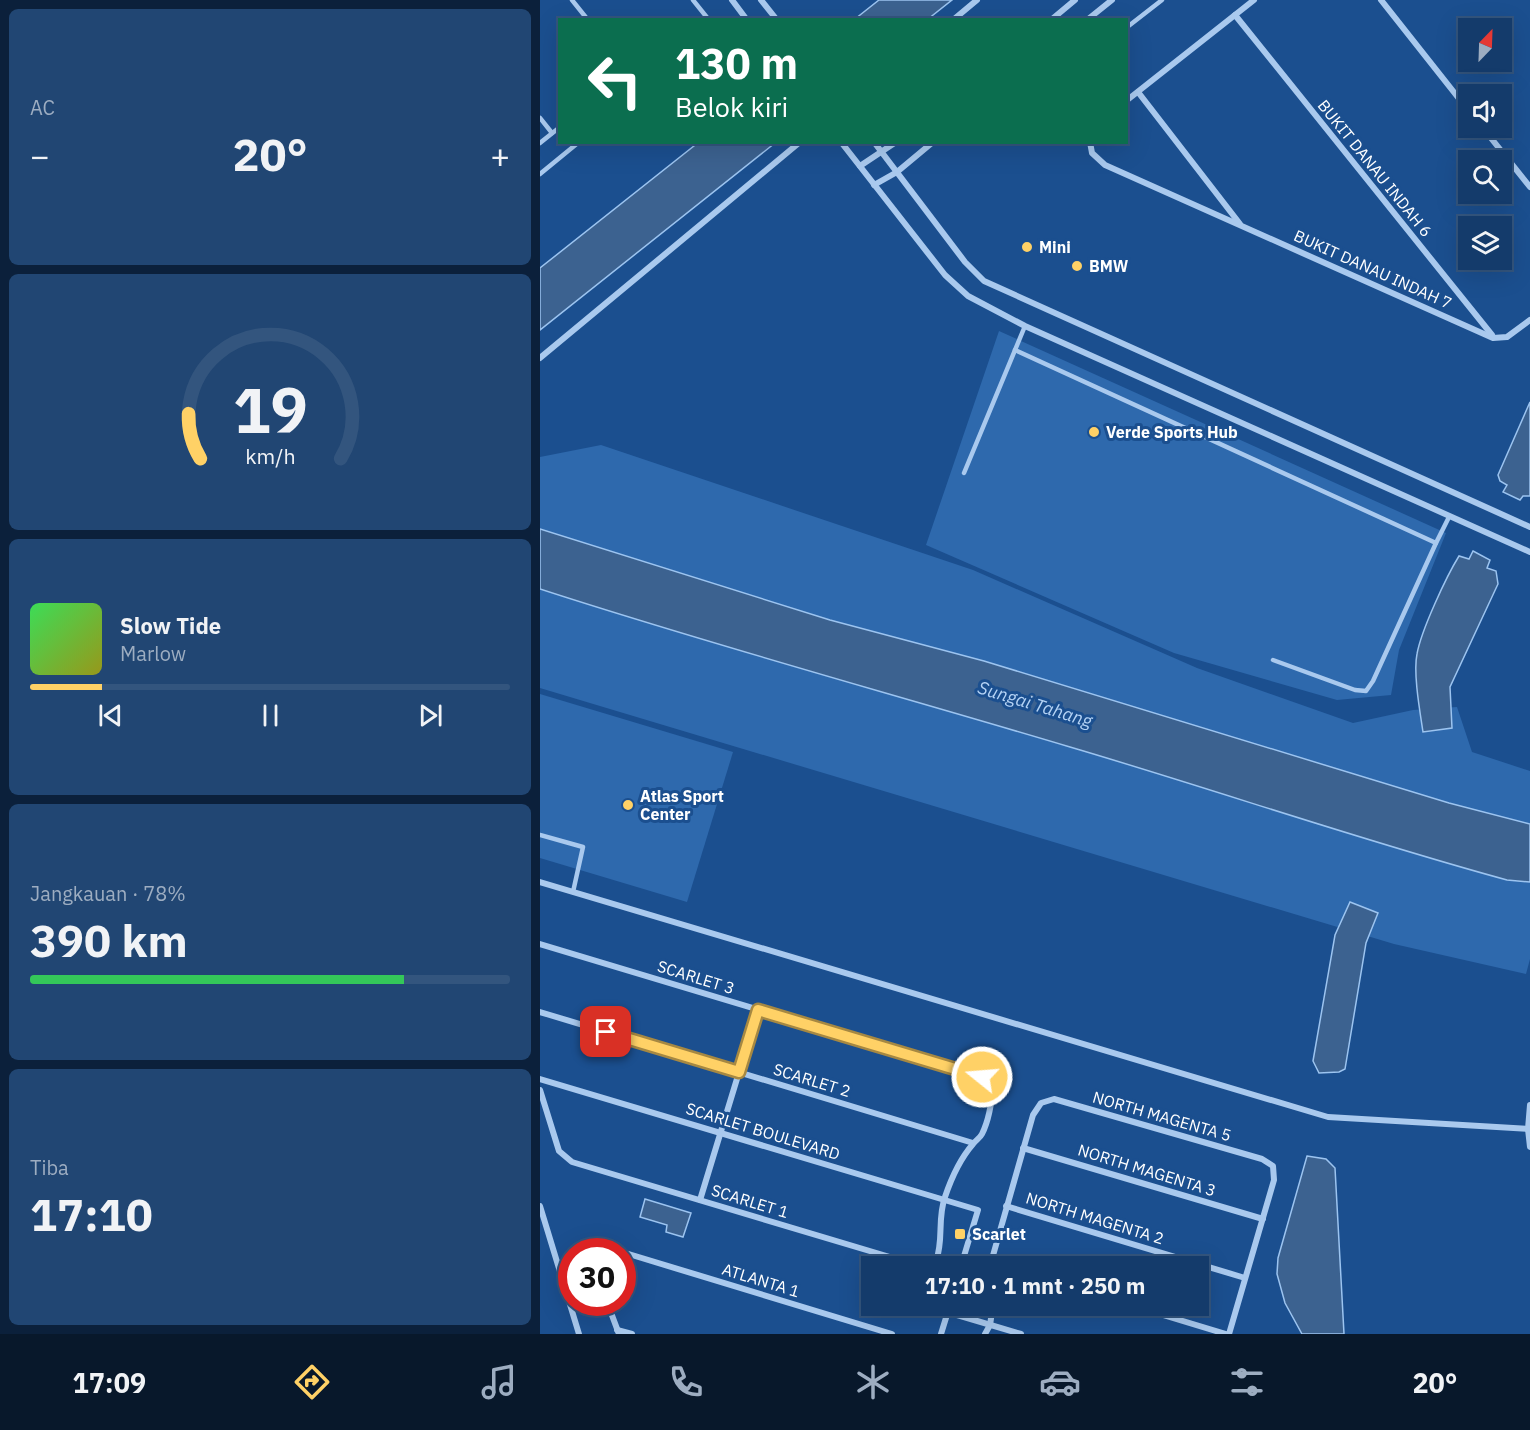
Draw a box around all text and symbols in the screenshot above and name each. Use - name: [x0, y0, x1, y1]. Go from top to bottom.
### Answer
- north arrow: [1458, 18, 1512, 72]
- map controls: [1458, 18, 1512, 270]
- text: 130 m: [675, 36, 798, 91]
- icon: left: [576, 42, 654, 120]
- button: sound: [1458, 84, 1512, 138]
- text: Belok kiri: [675, 89, 788, 124]
- text: AC: [30, 94, 55, 121]
- street label: BUKIT DANAU INDAH 6: [1314, 95, 1436, 241]
- text: 20°: [232, 125, 308, 183]
- text: −: [30, 134, 50, 177]
- text: +: [490, 134, 510, 177]
- button: search: [1458, 150, 1512, 204]
- button: layers: [1458, 216, 1512, 270]
- street label: BUKIT DANAU INDAH 7: [1291, 225, 1455, 313]
- place label: Mini: [1039, 237, 1071, 257]
- marker: Mini: [1020, 240, 1034, 254]
- place label: BMW: [1089, 256, 1129, 276]
- marker: BMW: [1070, 259, 1084, 273]
- text: 19: [233, 369, 307, 450]
- place label: Verde Sports Hub: [1106, 422, 1238, 442]
- marker: Verde Sports Hub: [1087, 425, 1101, 439]
- text: km/h: [245, 442, 295, 470]
- text: Slow Tide: [120, 611, 221, 640]
- text: Marlow: [120, 640, 186, 667]
- water label: Sungai Tahang: [975, 676, 1096, 733]
- icon: previous: [94, 699, 127, 732]
- icon: pause: [254, 699, 287, 732]
- icon: next: [414, 699, 447, 732]
- place label: Atlas Sport Center: [640, 786, 724, 824]
- marker: Atlas Sport Center: [621, 798, 635, 812]
- text: Jangkauan · 78%: [30, 880, 186, 907]
- text: 390 km: [30, 911, 188, 969]
- street label: SCARLET 3: [655, 956, 737, 998]
- pin: [580, 1006, 631, 1057]
- icon: arrive: [589, 1015, 622, 1048]
- position arrow: [950, 1045, 1014, 1109]
- street label: SCARLET 2: [771, 1059, 853, 1101]
- street label: NORTH MAGENTA 5: [1090, 1087, 1234, 1145]
- street label: SCARLET BOULEVARD: [684, 1098, 842, 1164]
- street label: NORTH MAGENTA 3: [1076, 1139, 1218, 1201]
- text: Tiba: [30, 1154, 69, 1181]
- street label: SCARLET 1: [709, 1180, 791, 1222]
- text: 17:10: [30, 1185, 153, 1243]
- street label: NORTH MAGENTA 2: [1024, 1187, 1166, 1249]
- place label: Scarlet: [972, 1224, 1026, 1244]
- marker: Scarlet: [953, 1227, 967, 1241]
- speed limit sign: 30: [558, 1238, 636, 1316]
- street label: ATLANTA 1: [720, 1259, 802, 1301]
- text: 17:10 · 1 mnt · 250 m: [925, 1271, 1145, 1300]
- icon: directions: [291, 1361, 333, 1403]
- icon: music: [478, 1361, 520, 1403]
- icon: phone: [665, 1361, 707, 1403]
- icon: climate: [852, 1361, 894, 1403]
- icon: car: [1039, 1361, 1081, 1403]
- icon: filters: [1226, 1361, 1268, 1403]
- text: 17:09: [72, 1365, 146, 1400]
- text: 20°: [1412, 1365, 1457, 1400]

